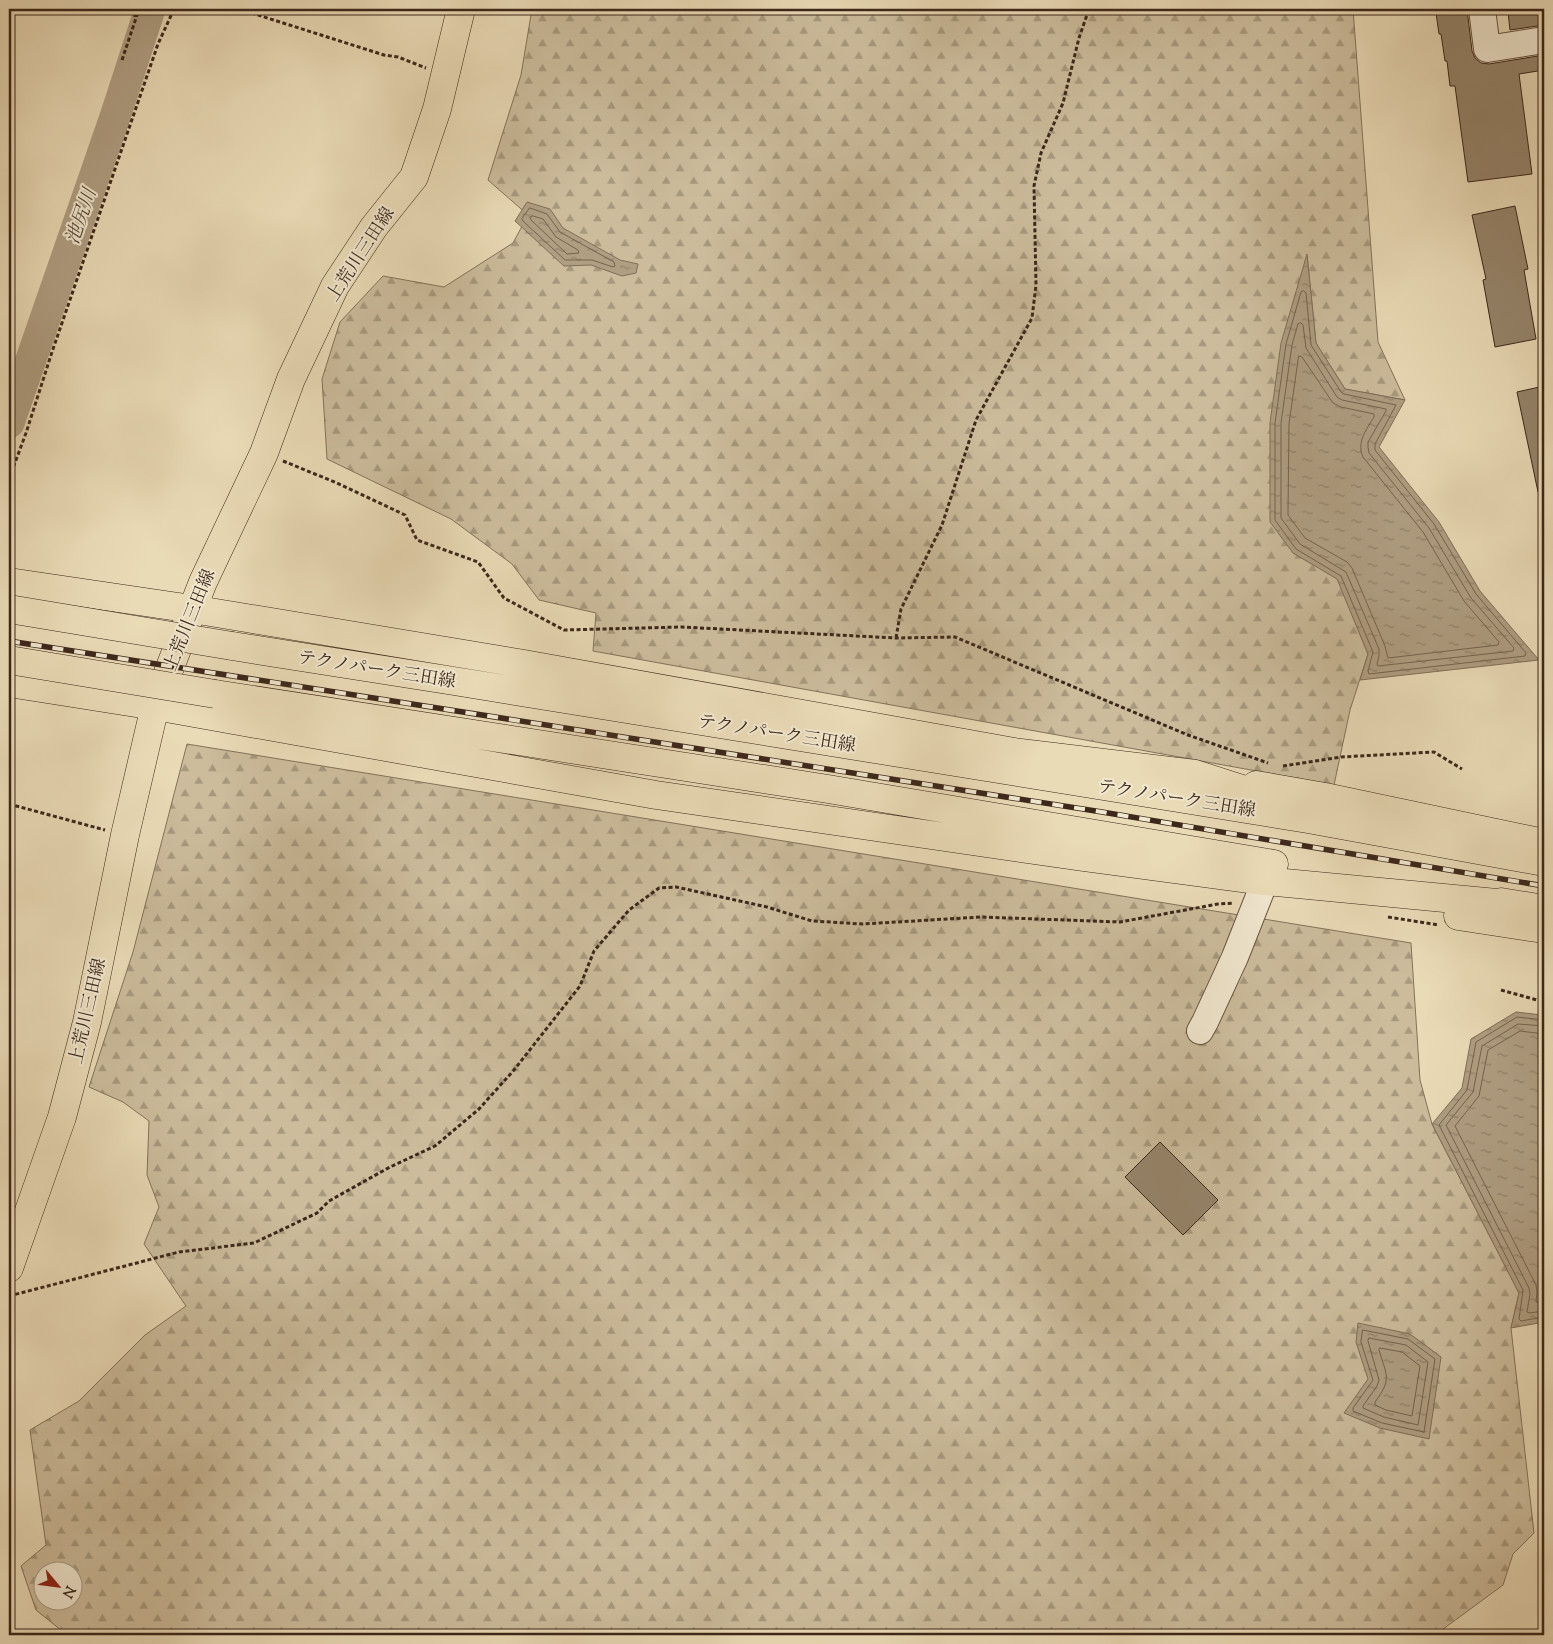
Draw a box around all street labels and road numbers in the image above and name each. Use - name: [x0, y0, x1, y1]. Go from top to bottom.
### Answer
- street label: 上荒川三田線: [321, 203, 402, 307]
- street label: 上荒川三田線: [159, 566, 223, 676]
- street label: テクノパーク三田線: [296, 646, 457, 696]
- street label: テクノパーク三田線: [696, 710, 857, 760]
- street label: テクノパーク三田線: [1096, 775, 1257, 825]
- street label: 上荒川三田線: [64, 956, 114, 1067]

